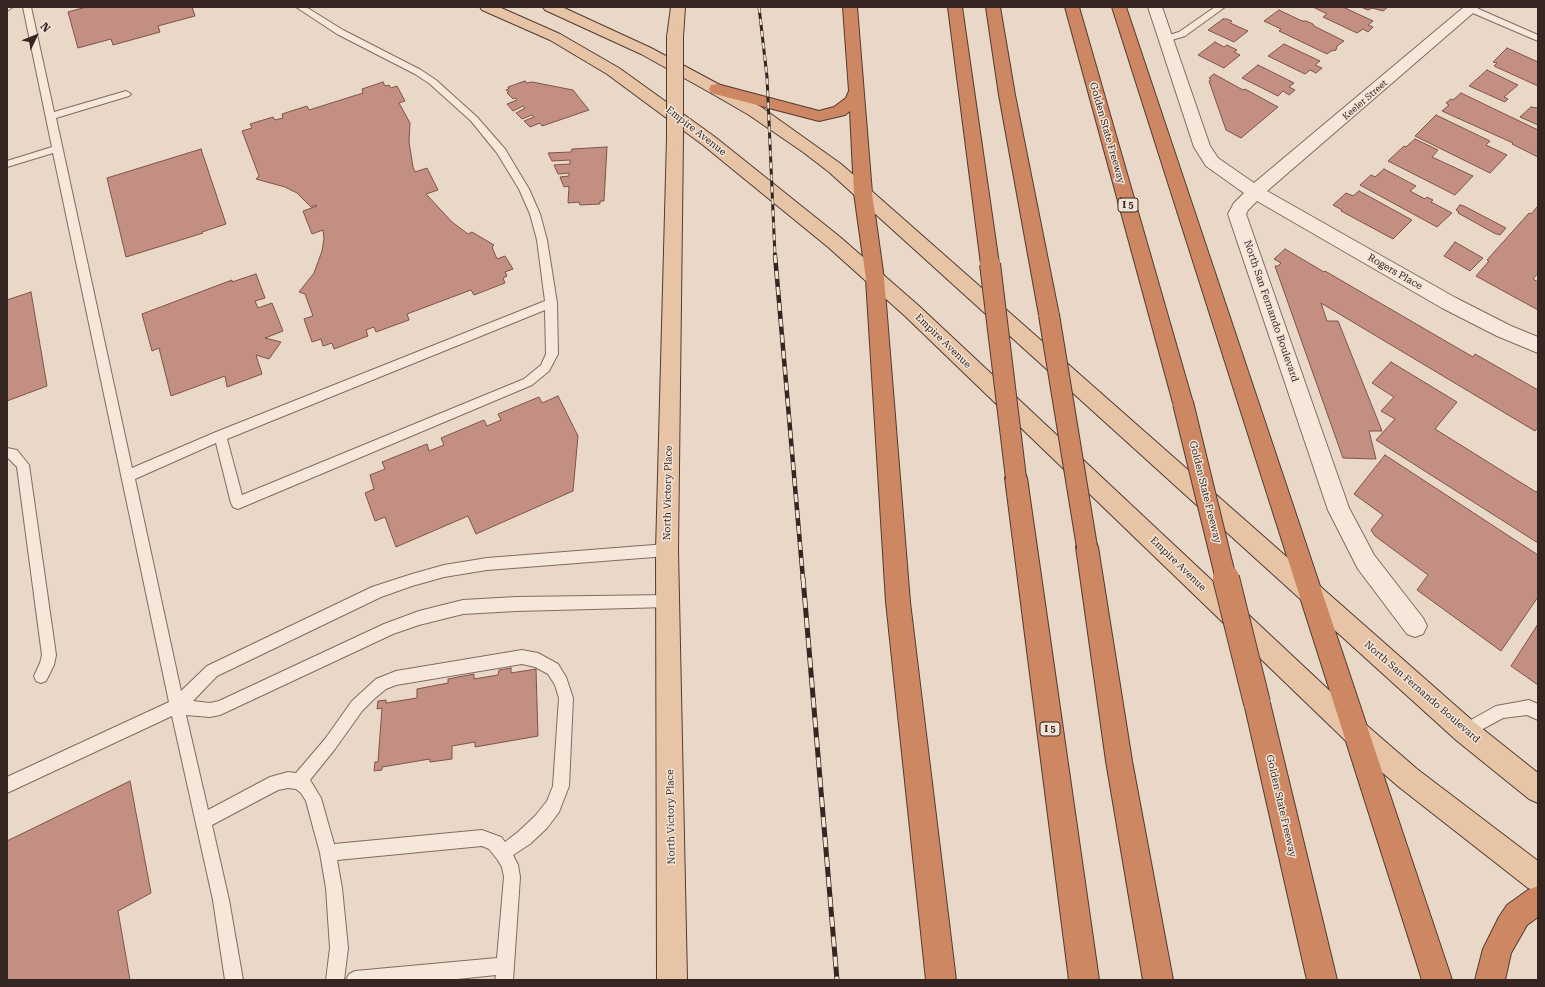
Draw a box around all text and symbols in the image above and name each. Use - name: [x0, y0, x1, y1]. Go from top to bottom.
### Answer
- north arrow: [16, 16, 56, 56]
- text: N: [37, 20, 53, 35]
- street label: Keeler Street: [1340, 78, 1390, 122]
- street label: Golden State Freeway: [1087, 81, 1127, 185]
- street label: Empire Avenue: [663, 104, 729, 158]
- road number: I 5: [1118, 198, 1138, 212]
- street label: North San Fernando Boulevard: [1241, 238, 1301, 384]
- street label: Rogers Place: [1366, 252, 1424, 292]
- street label: Empire Avenue: [913, 311, 973, 371]
- street label: Golden State Freeway: [1186, 440, 1224, 544]
- street label: North Victory Place: [661, 445, 675, 541]
- street label: Empire Avenue: [1148, 534, 1208, 594]
- street label: North San Fernando Boulevard: [1362, 639, 1482, 745]
- road number: I 5: [1040, 722, 1060, 736]
- street label: Golden State Freeway: [1263, 754, 1299, 858]
- street label: North Victory Place: [664, 769, 678, 865]

